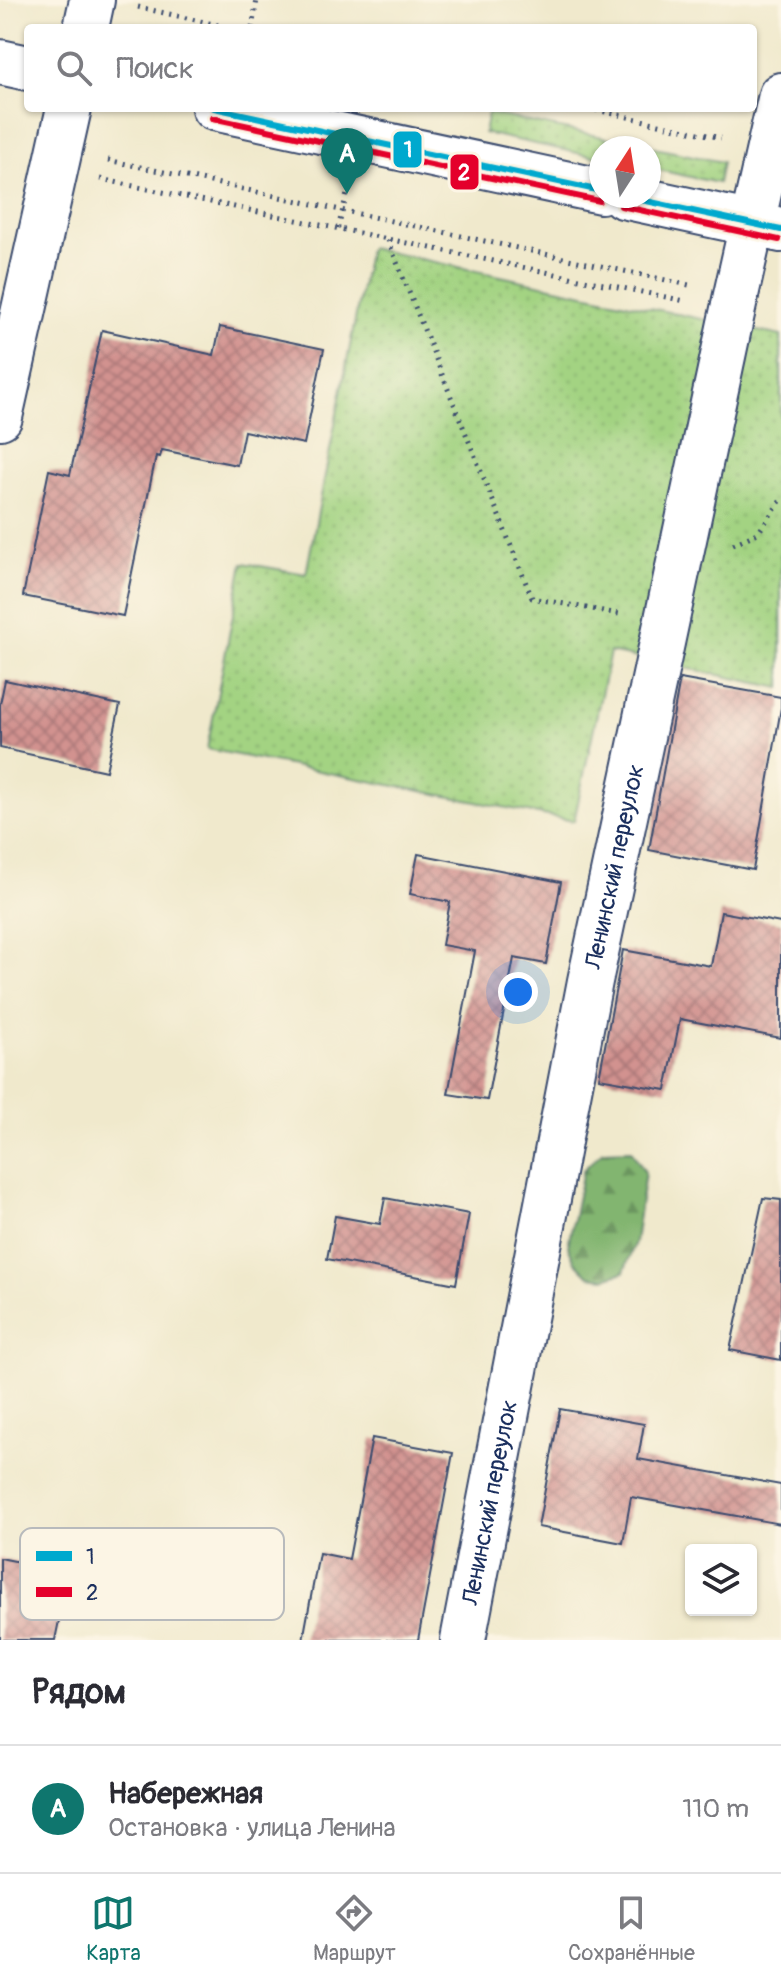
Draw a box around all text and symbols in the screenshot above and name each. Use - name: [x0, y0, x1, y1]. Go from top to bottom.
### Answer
- search box: [24, 24, 757, 112]
- icon: search: [52, 46, 96, 90]
- text: Поиск: [116, 50, 194, 87]
- pin: A: [321, 128, 373, 194]
- line badge: 1: [392, 130, 423, 169]
- text: 1: [404, 136, 412, 164]
- north arrow: [589, 136, 661, 208]
- line badge: 2: [449, 153, 480, 191]
- text: 2: [458, 159, 470, 187]
- street label: Ленинский переулок: [579, 762, 651, 973]
- your location: [498, 972, 538, 1012]
- street label: Ленинский переулок: [456, 1398, 524, 1609]
- legend: [20, 1528, 284, 1620]
- text: 1: [86, 1543, 95, 1571]
- map controls: [685, 1544, 757, 1616]
- button: layers: [685, 1544, 757, 1616]
- text: 2: [86, 1579, 98, 1607]
- text: Рядом: [32, 1671, 126, 1714]
- text: Набережная: [108, 1775, 263, 1812]
- text: A: [50, 1793, 66, 1825]
- text: 110 m: [682, 1793, 749, 1825]
- text: Остановка · улица Ленина: [108, 1812, 396, 1844]
- tab: Карта: [86, 1891, 141, 1967]
- tab: Маршрут: [313, 1891, 396, 1967]
- tab: Сохранённые: [568, 1891, 695, 1967]

